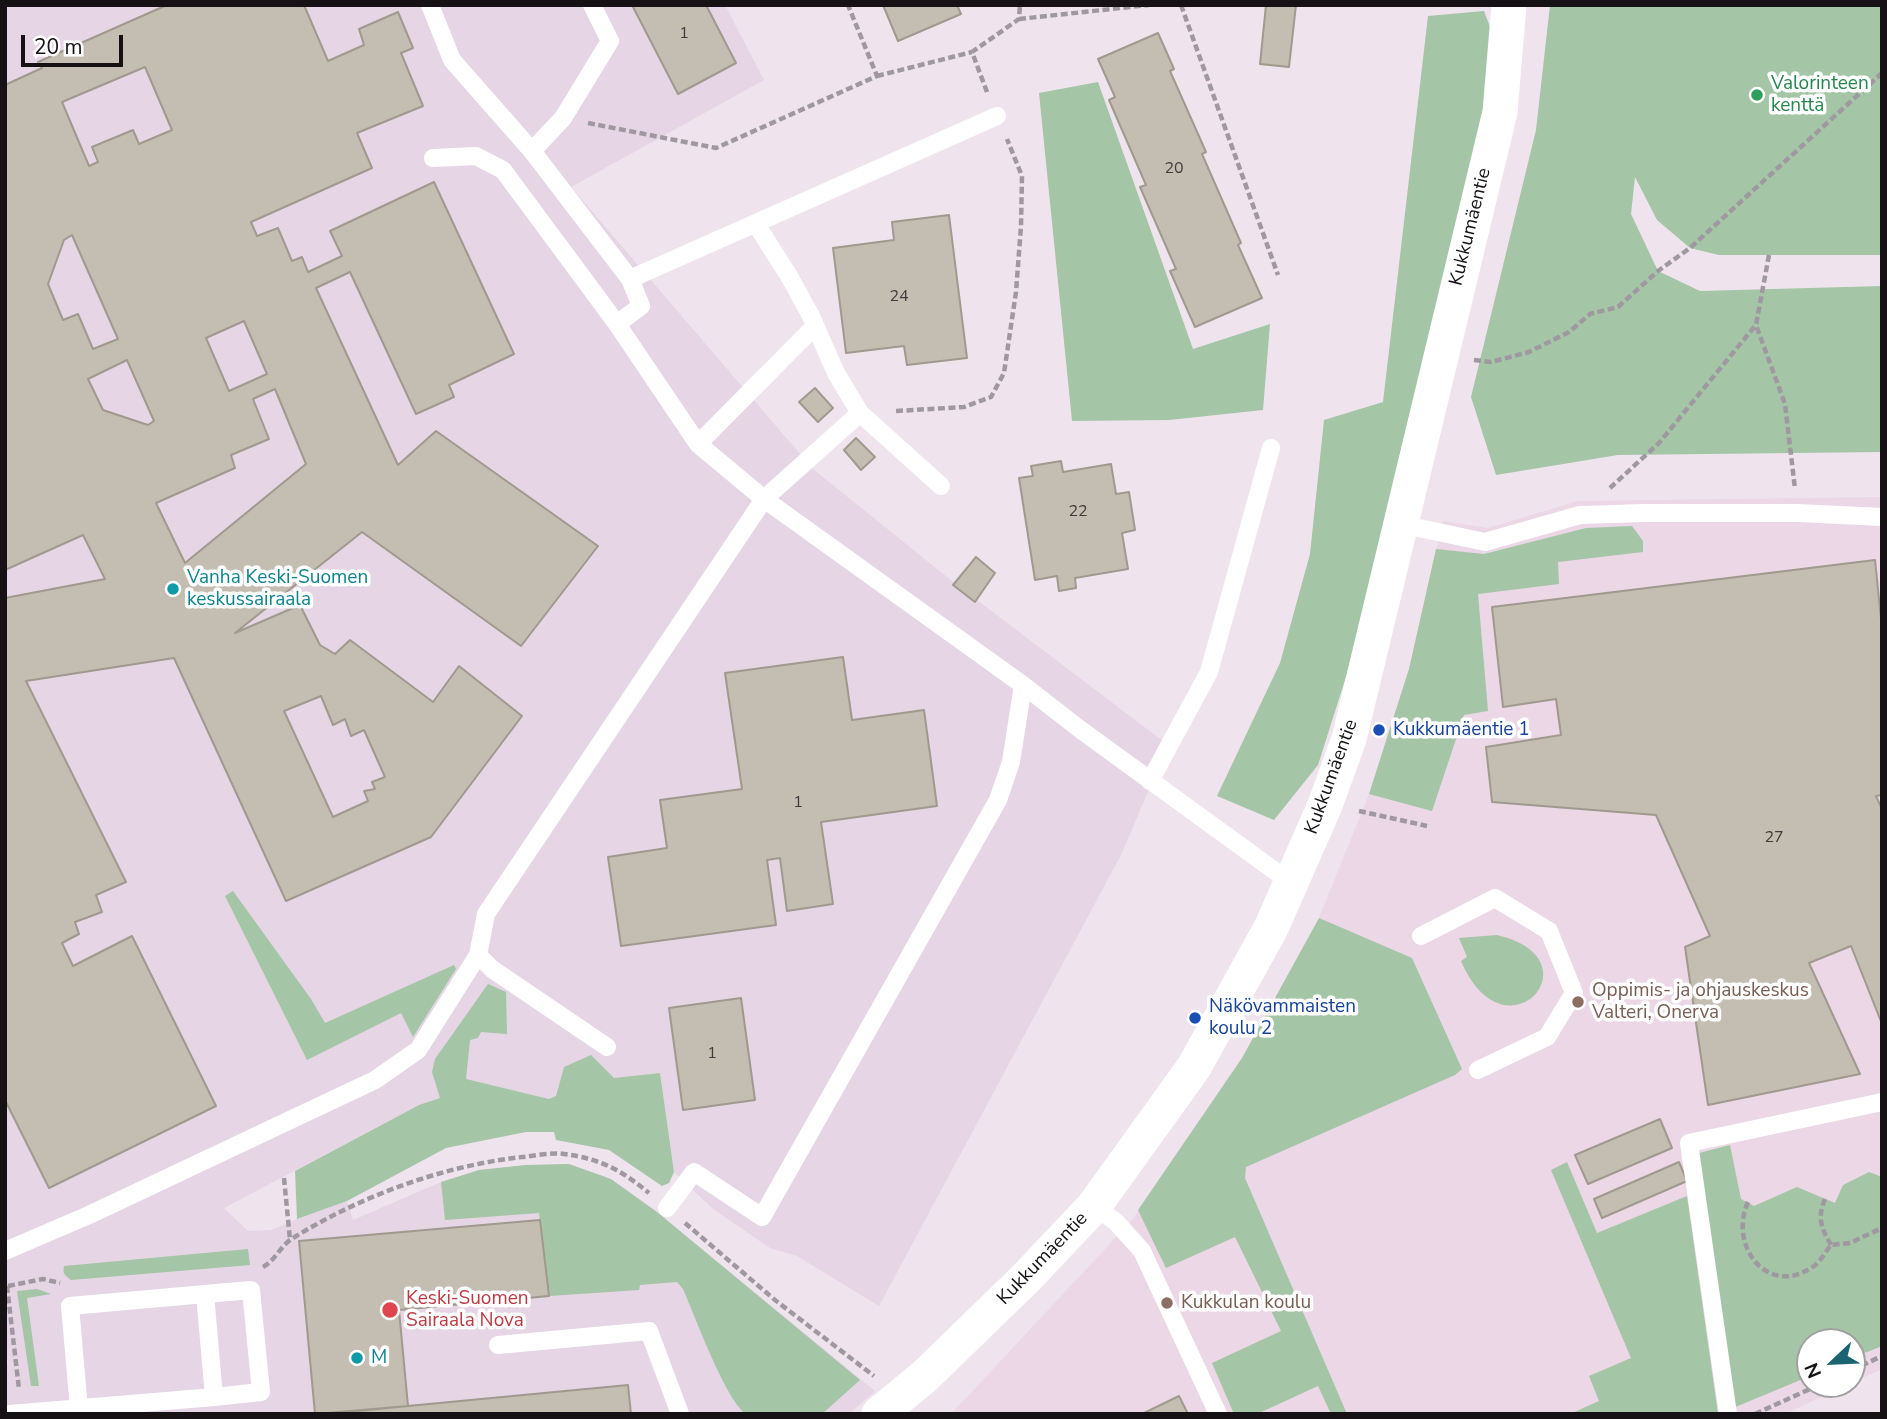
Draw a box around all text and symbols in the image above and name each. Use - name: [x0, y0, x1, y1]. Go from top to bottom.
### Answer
- scale bar: [24, 21, 126, 65]
- house number: 1: [679, 24, 689, 44]
- text: 20 m: [34, 33, 83, 61]
- place label: Valorinteen kenttä: [1771, 73, 1869, 117]
- marker: Valorinteen kenttä: [1749, 87, 1765, 103]
- house number: 20: [1164, 159, 1184, 179]
- street label: Kukkumäentie: [1445, 166, 1497, 288]
- house number: 24: [889, 287, 909, 307]
- house number: 22: [1068, 502, 1088, 522]
- place label: Vanha Keski-Suomen keskussairaala: [187, 567, 368, 611]
- marker: Vanha Keski-Suomen keskussairaala: [165, 581, 181, 597]
- street label: Kukkumäentie: [1301, 717, 1363, 837]
- place label: Kukkumäentie 1: [1393, 719, 1530, 741]
- marker: Kukkumäentie 1: [1371, 722, 1387, 738]
- house number: 1: [793, 793, 803, 813]
- house number: 27: [1764, 828, 1784, 848]
- place label: Oppimis- ja ohjauskeskus Valteri, Onerva: [1592, 980, 1809, 1024]
- marker: Oppimis- ja ohjauskeskus Valteri, Onerva: [1570, 994, 1586, 1010]
- place label: Näkövammaisten koulu 2: [1209, 996, 1356, 1040]
- marker: Näkövammaisten koulu 2: [1187, 1010, 1203, 1026]
- house number: 1: [707, 1044, 717, 1064]
- street label: Kukkumäentie: [993, 1208, 1093, 1310]
- place label: Keski-Suomen Sairaala Nova: [406, 1288, 529, 1332]
- place label: Kukkulan koulu: [1181, 1292, 1311, 1314]
- marker: Kukkulan koulu: [1159, 1295, 1175, 1311]
- marker: Keski-Suomen Sairaala Nova: [380, 1300, 400, 1320]
- north arrow: [1796, 1328, 1866, 1398]
- place label: M: [371, 1347, 387, 1369]
- marker: M: [349, 1350, 365, 1366]
- text: N: [1799, 1359, 1828, 1382]

